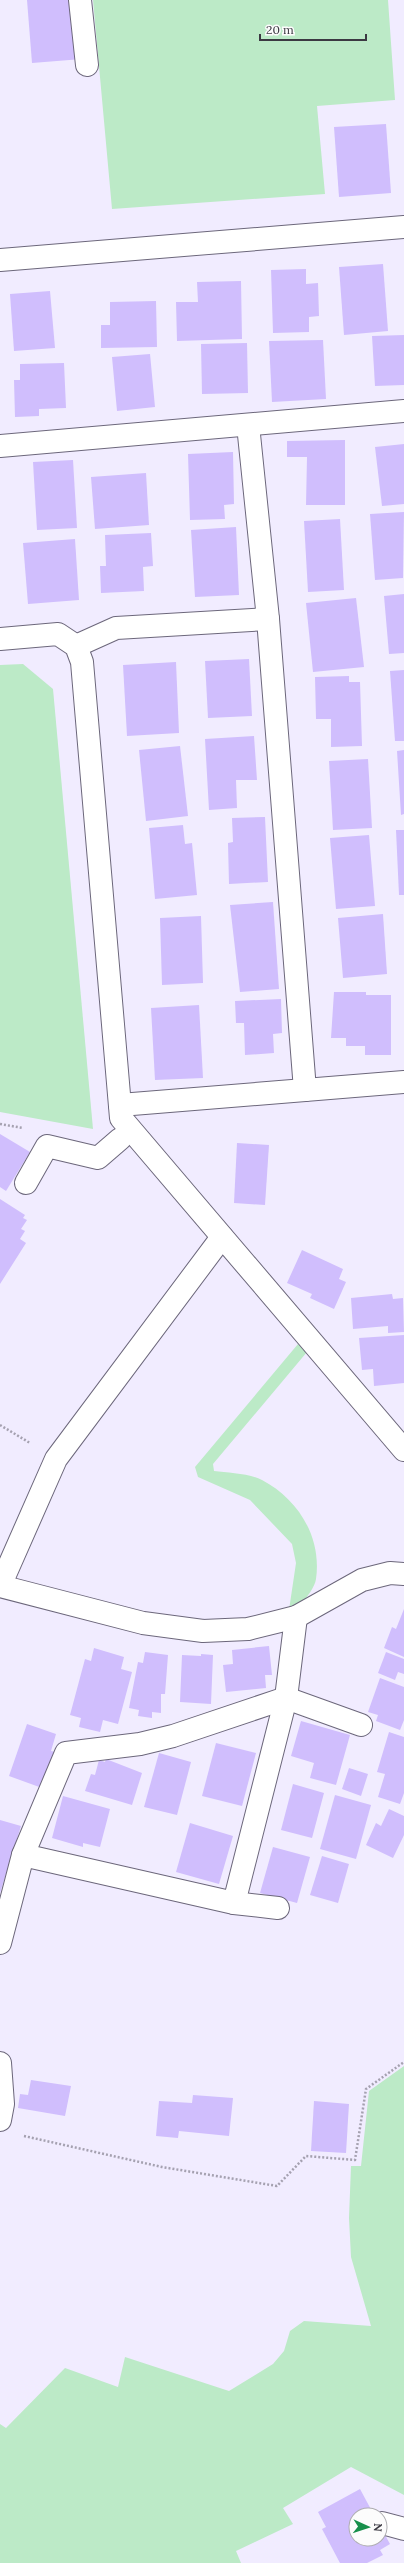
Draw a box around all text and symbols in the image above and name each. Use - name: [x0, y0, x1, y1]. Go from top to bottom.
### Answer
- scale bar: [260, 16, 366, 42]
- text: 20 m: [266, 22, 294, 37]
- north arrow: [348, 2507, 388, 2547]
- text: N: [371, 2523, 385, 2533]

